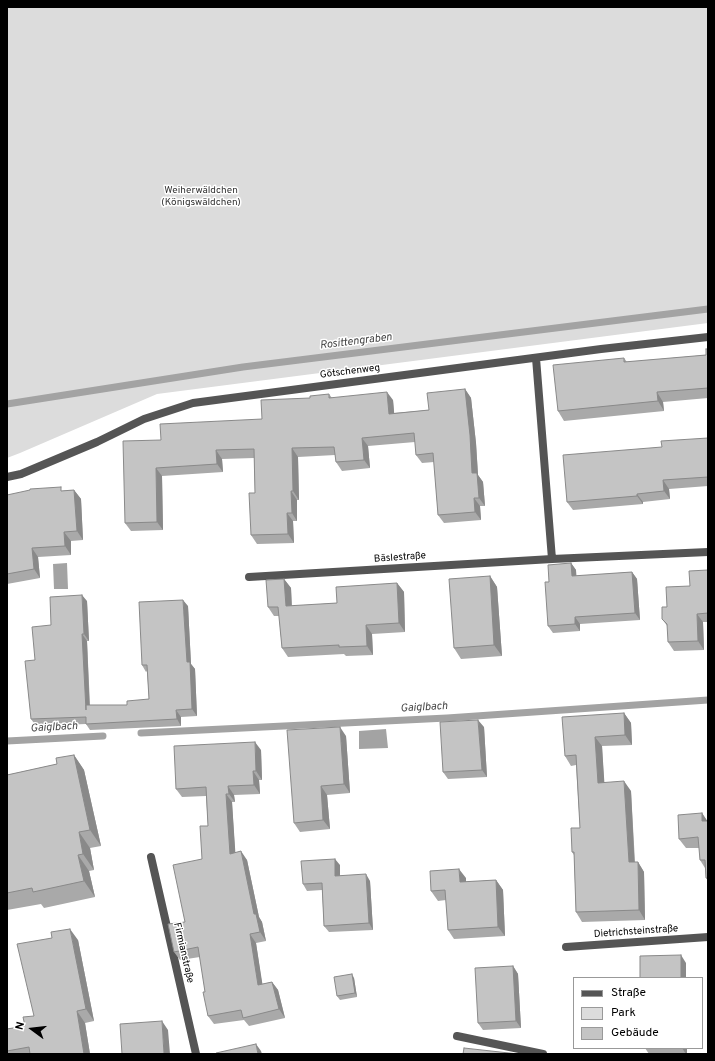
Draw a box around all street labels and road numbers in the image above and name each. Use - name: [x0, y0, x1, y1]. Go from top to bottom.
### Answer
- street label: Götschenweg: [319, 362, 381, 382]
- street label: Bäslestraße: [374, 550, 426, 566]
- street label: Firmianstraße: [170, 922, 196, 984]
- street label: Dietrichsteinstraße: [593, 923, 679, 941]

